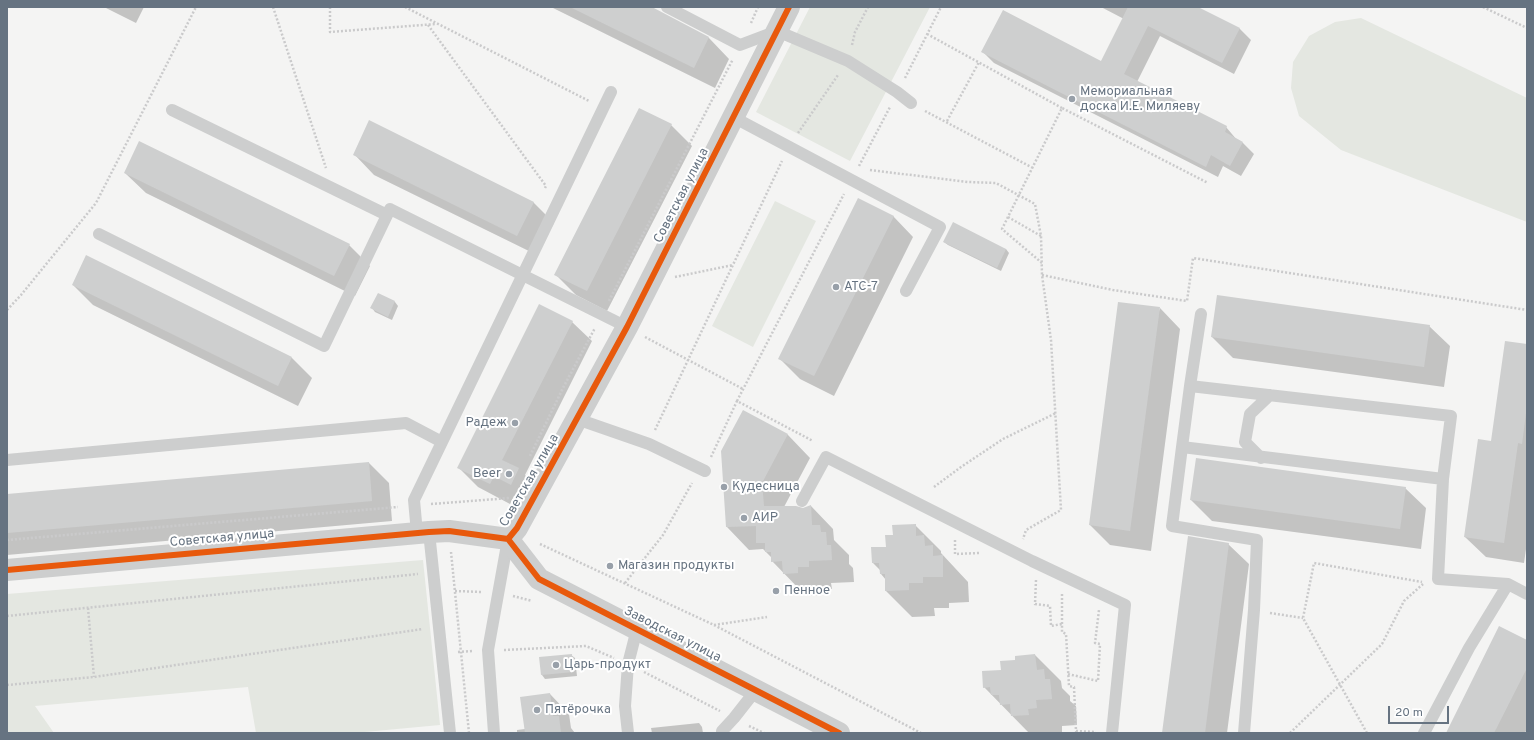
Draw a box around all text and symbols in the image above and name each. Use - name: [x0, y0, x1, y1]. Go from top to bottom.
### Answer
- place label: Мемориальная доска И.Е. Миляеву: [1080, 84, 1200, 115]
- marker: Мемориальная доска И.Е. Миляеву: [1067, 94, 1077, 104]
- street label: Советская улица: [651, 146, 713, 246]
- place label: АТС-7: [844, 279, 878, 295]
- marker: АТС-7: [831, 282, 841, 292]
- place label: Радеж: [465, 415, 507, 431]
- marker: Радеж: [510, 418, 520, 428]
- street label: Советская улица: [497, 432, 563, 530]
- place label: Beer: [473, 466, 501, 482]
- marker: Beer: [504, 469, 514, 479]
- place label: Кудесница: [732, 479, 799, 495]
- marker: Кудесница: [719, 482, 729, 492]
- place label: АИР: [752, 510, 778, 526]
- marker: АИР: [739, 513, 749, 523]
- street label: Советская улица: [169, 527, 275, 551]
- place label: Магазин продукты: [618, 558, 734, 574]
- marker: Магазин продукты: [605, 561, 615, 571]
- place label: Пенное: [784, 583, 830, 599]
- marker: Пенное: [771, 586, 781, 596]
- street label: Заводская улица: [621, 604, 723, 666]
- place label: Царь-продукт: [564, 657, 651, 673]
- marker: Царь-продукт: [551, 660, 561, 670]
- scale bar: [1390, 698, 1451, 724]
- place label: Пятёрочка: [545, 702, 611, 718]
- marker: Пятёрочка: [532, 705, 542, 715]
- text: 20 m: [1395, 705, 1423, 721]

